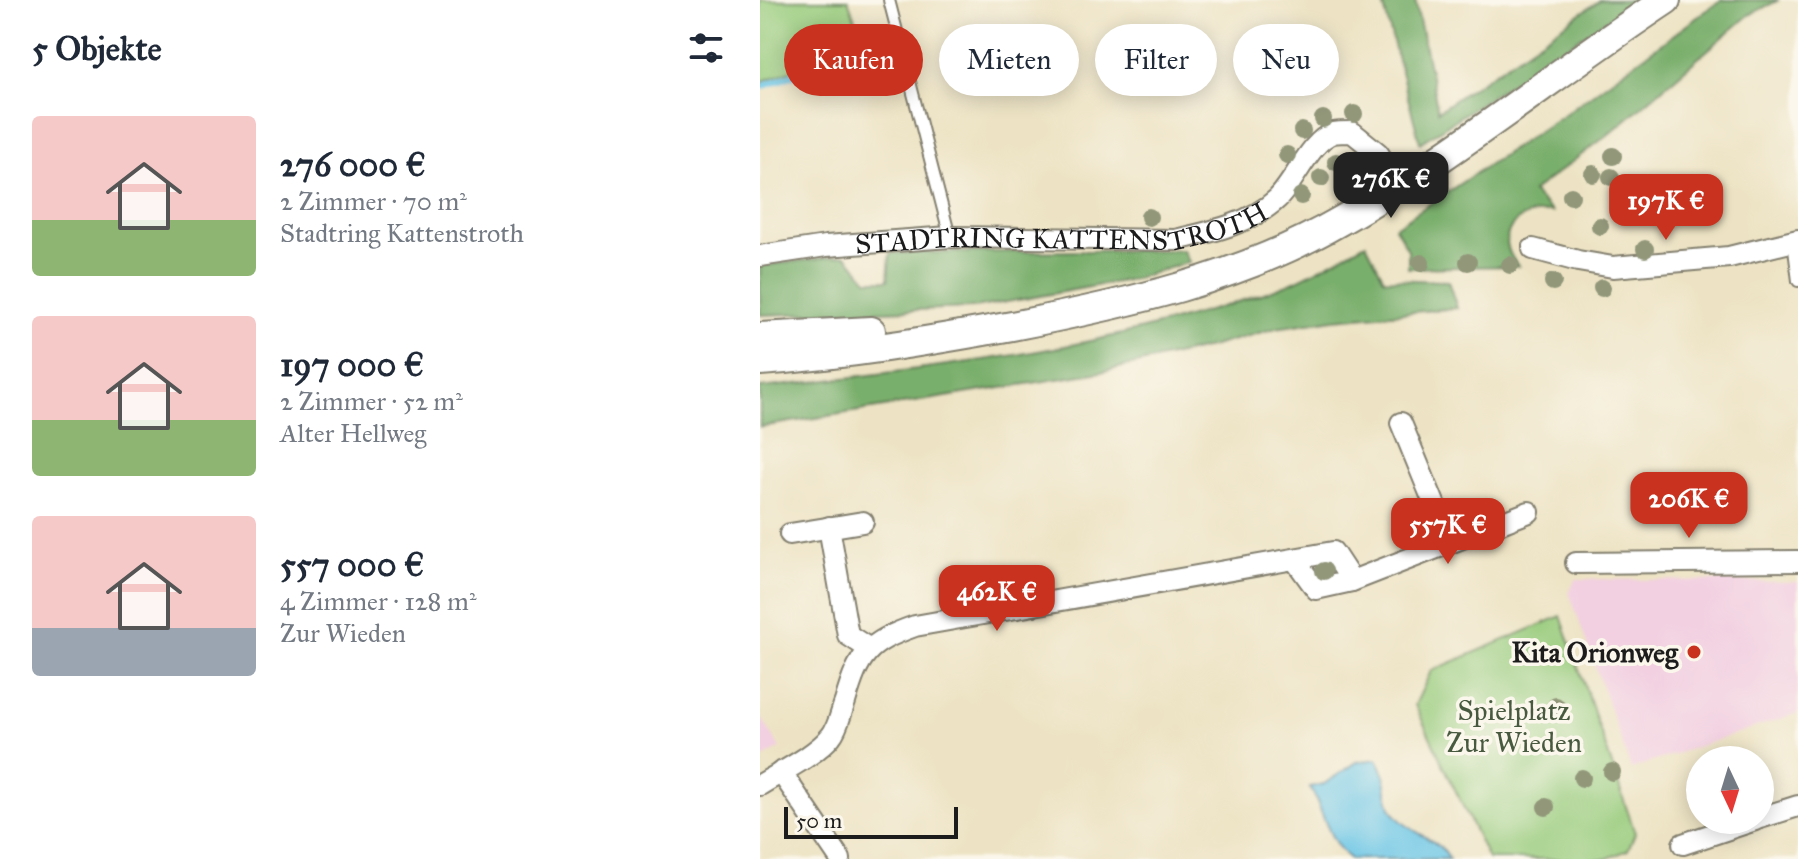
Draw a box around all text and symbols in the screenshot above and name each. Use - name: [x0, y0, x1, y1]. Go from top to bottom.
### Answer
- chip: Kaufen: [784, 24, 923, 96]
- chip: Mieten: [939, 24, 1079, 96]
- chip: Filter: [1095, 24, 1217, 96]
- chip: Neu: [1233, 24, 1339, 96]
- icon: filters: [684, 26, 728, 70]
- text: 5 Objekte: [32, 28, 162, 69]
- text: 276 000 €: [280, 144, 426, 185]
- icon: home: [96, 148, 192, 244]
- pin: 276K €: [1326, 152, 1456, 220]
- text: 276K €: [1351, 162, 1431, 194]
- pin: 197K €: [1601, 174, 1731, 242]
- text: 197K €: [1627, 184, 1705, 216]
- text: 2 Zimmer · 70 m²: [280, 185, 467, 217]
- street label: STADTRING KATTENSTROTH: [854, 194, 1274, 262]
- text: Stadtring Kattenstroth: [280, 217, 524, 249]
- text: 197 000 €: [280, 344, 424, 385]
- icon: home: [96, 348, 192, 444]
- text: 2 Zimmer · 52 m²: [280, 385, 463, 417]
- text: Alter Hellweg: [280, 417, 426, 449]
- pin: 206K €: [1624, 472, 1754, 540]
- text: 206K €: [1648, 482, 1730, 514]
- pin: 557K €: [1383, 498, 1513, 566]
- text: 557K €: [1409, 508, 1487, 540]
- text: 557 000 €: [280, 544, 424, 585]
- icon: home: [96, 548, 192, 644]
- pin: 462K €: [932, 565, 1062, 633]
- text: 462K €: [957, 575, 1037, 607]
- text: 4 Zimmer · 128 m²: [280, 585, 476, 617]
- text: Zur Wieden: [280, 617, 406, 649]
- place label: Kita Orionweg: [1511, 635, 1679, 670]
- marker: Kita Orionweg: [1685, 643, 1703, 661]
- park label: Spielplatz Zur Wieden: [1446, 693, 1582, 760]
- north arrow: [1686, 746, 1774, 834]
- map controls: [1686, 746, 1774, 834]
- scale bar: [784, 803, 958, 839]
- text: 50 m: [796, 807, 842, 834]

